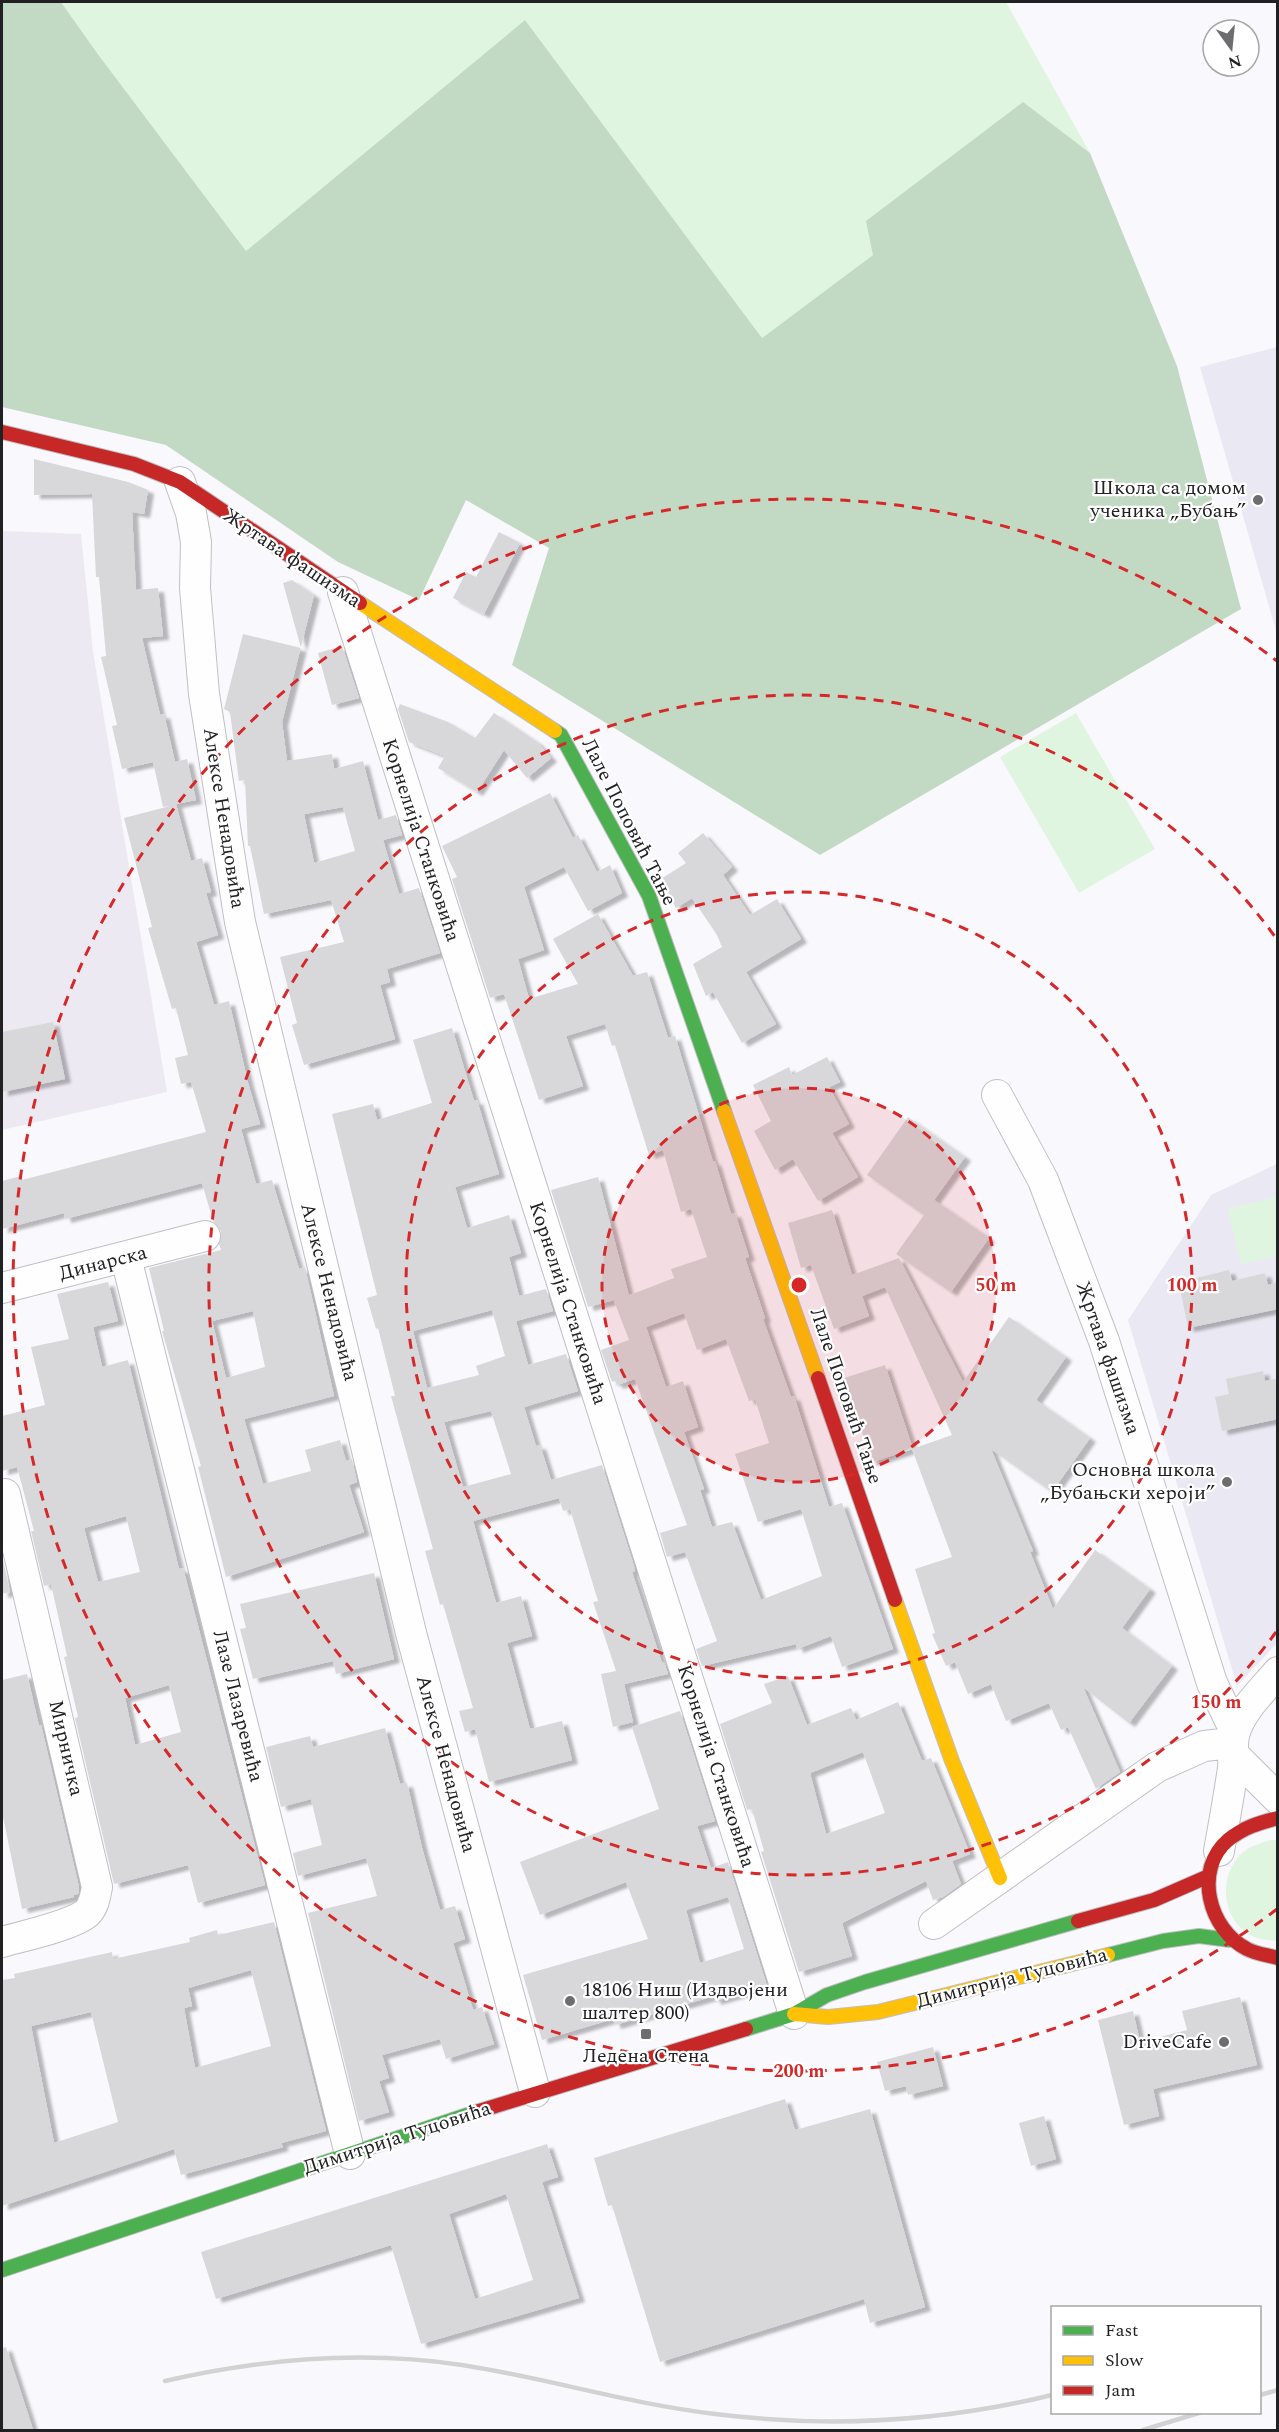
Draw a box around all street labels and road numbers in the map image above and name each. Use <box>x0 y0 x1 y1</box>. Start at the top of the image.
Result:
street label: Жртава фашизма <box>217 501 367 615</box>
street label: Алексе Ненадовића <box>195 725 253 911</box>
street label: Лале Поповић Тање <box>574 733 684 911</box>
street label: Корнелија Станковића <box>374 734 468 946</box>
street label: Корнелија Станковића <box>521 1197 615 1409</box>
street label: Алексе Ненадовића <box>292 1200 366 1384</box>
street label: Динарска <box>56 1238 150 1288</box>
street label: Жртава фашизма <box>1068 1277 1148 1439</box>
street label: Лале Поповић Тање <box>802 1304 890 1488</box>
street label: Лазе Лазаревића <box>205 1627 271 1785</box>
street label: Корнелија Станковића <box>669 1660 763 1872</box>
street label: Алексе Ненадовића <box>408 1672 484 1856</box>
street label: Мирничка <box>40 1697 92 1799</box>
street label: Димитрија Туцовића <box>913 1940 1111 2016</box>
street label: Димитрија Туцовића <box>299 2093 495 2183</box>

